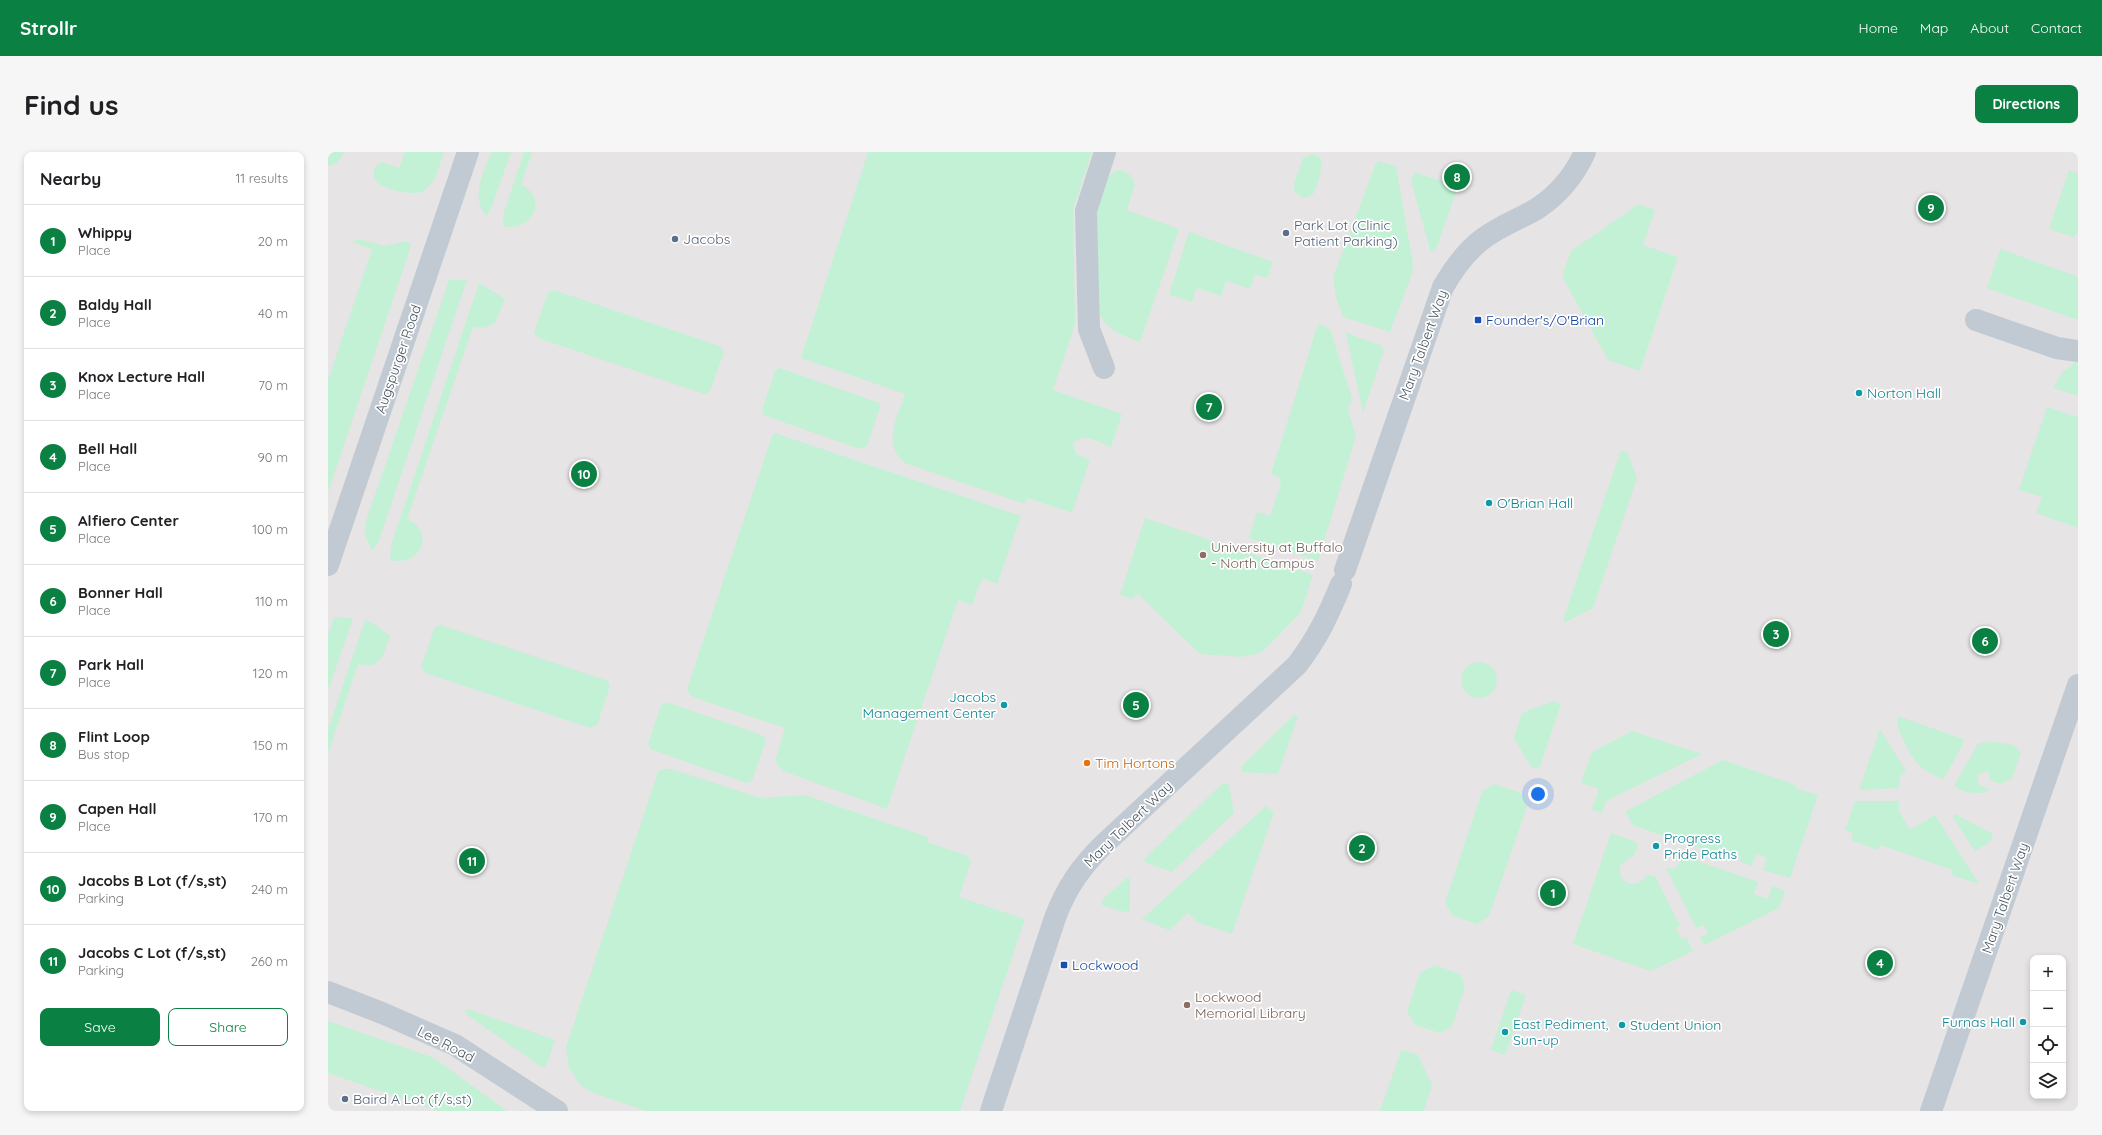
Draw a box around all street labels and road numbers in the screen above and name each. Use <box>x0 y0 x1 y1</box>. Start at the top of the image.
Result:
street label: Mary Talbert Way <box>1395 287 1451 403</box>
street label: Augspurger Road <box>371 302 425 416</box>
street label: Mary Talbert Way <box>1080 777 1176 871</box>
street label: Mary Talbert Way <box>1978 840 2032 956</box>
street label: Lee Road <box>414 1022 478 1066</box>

